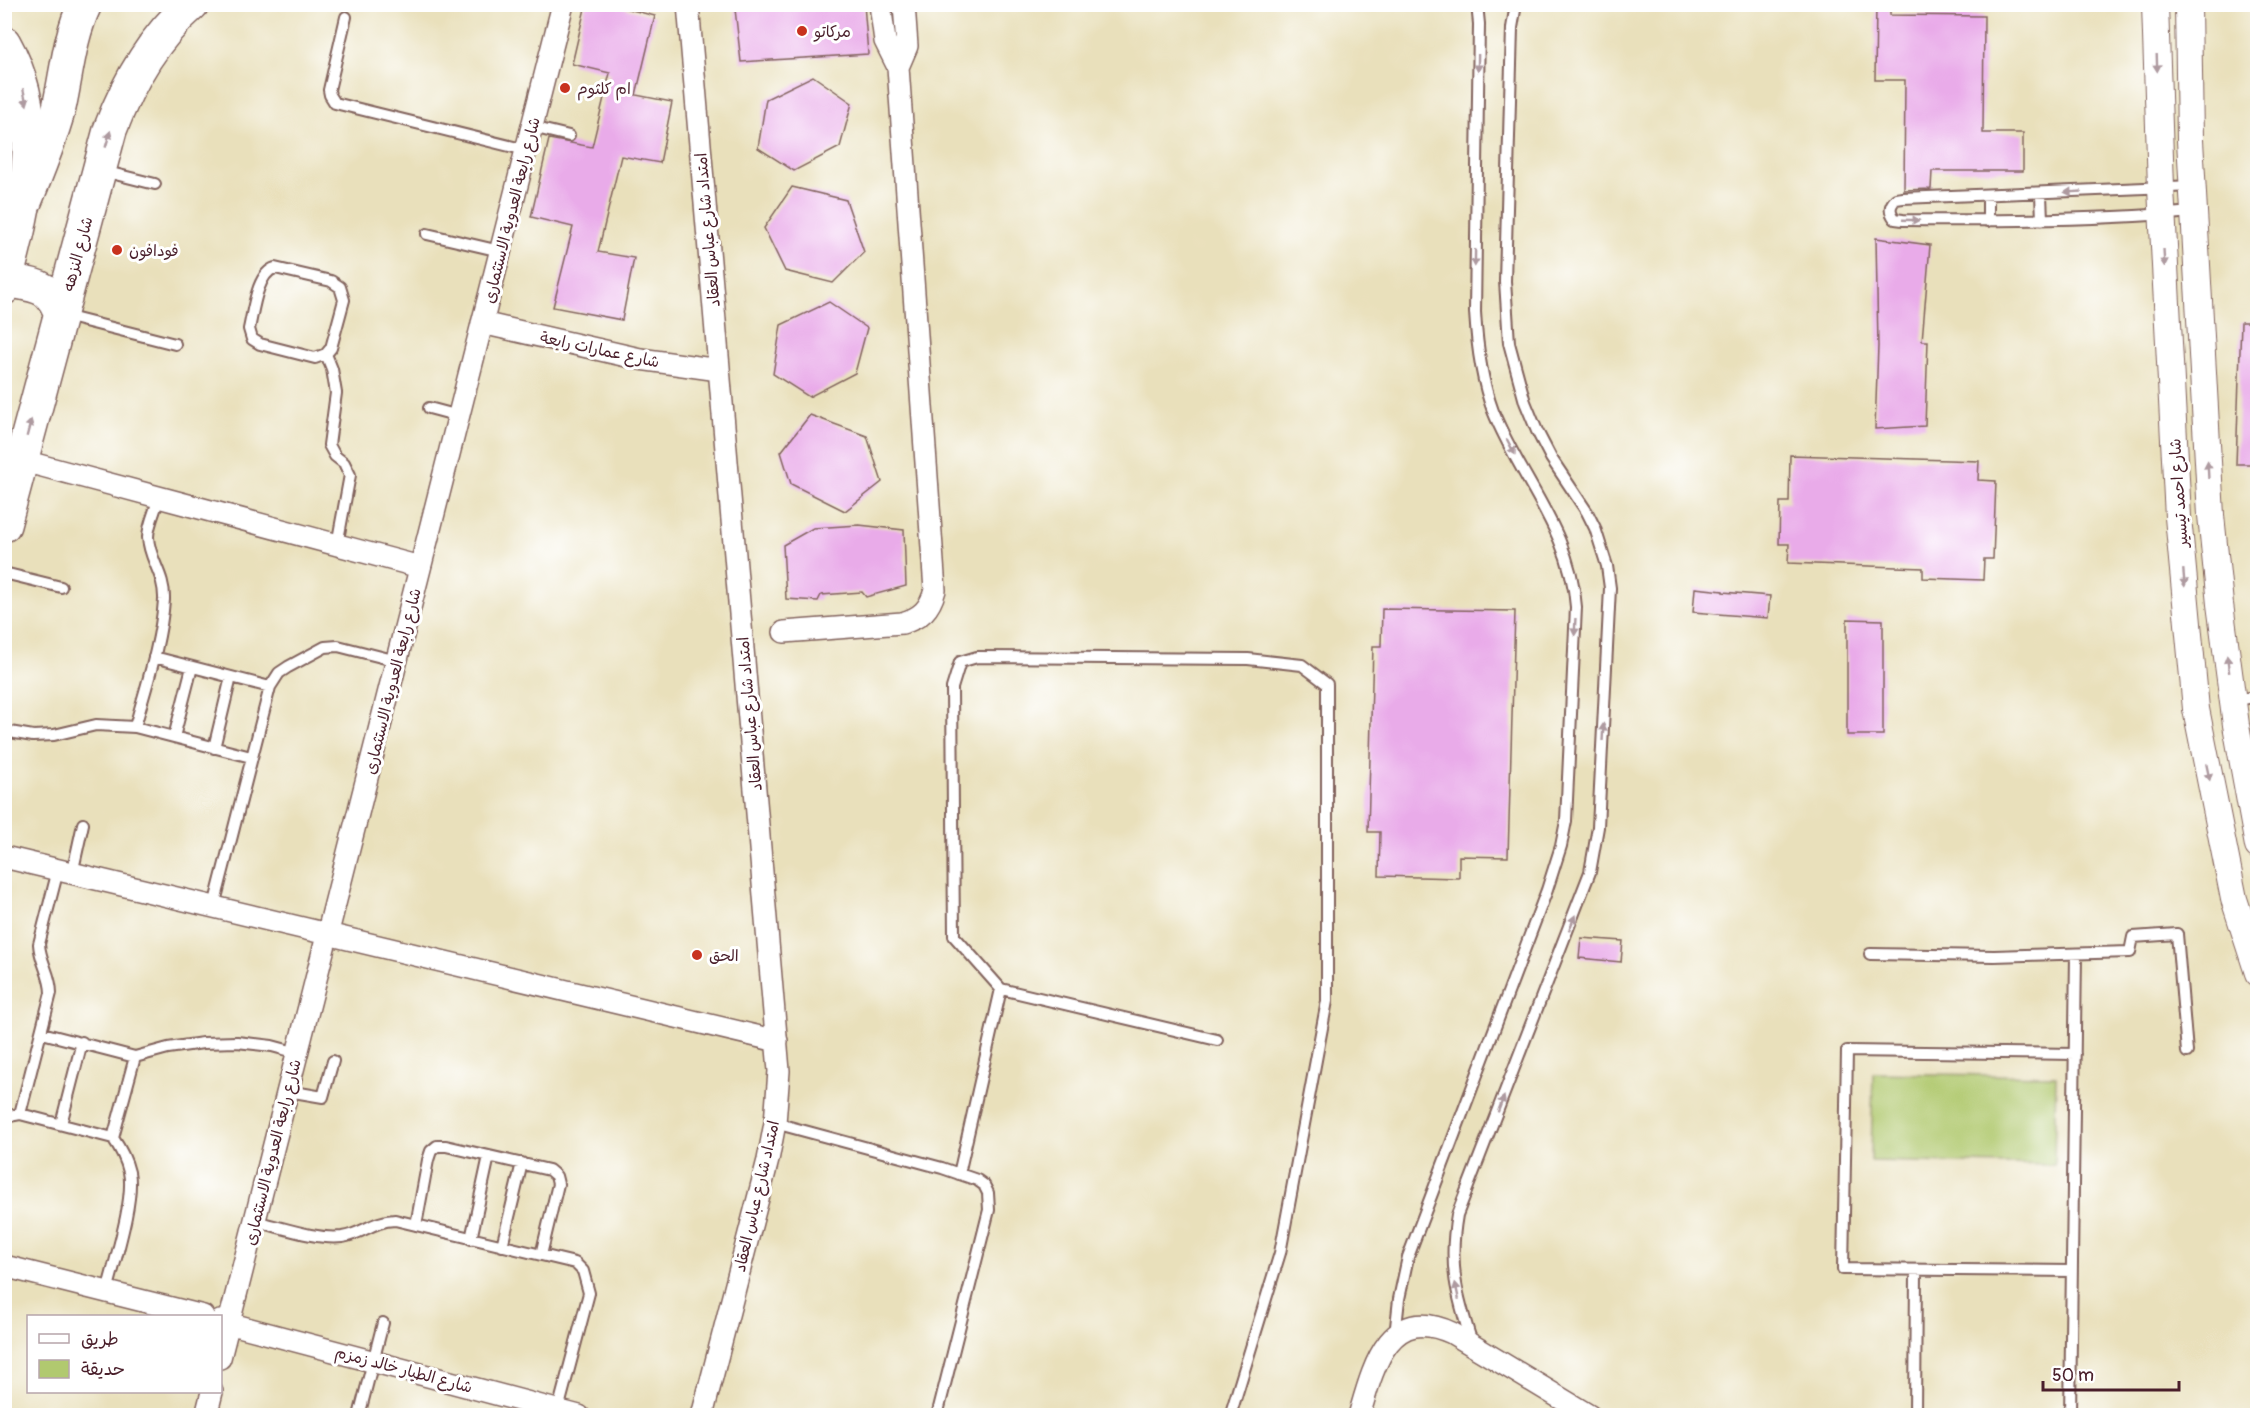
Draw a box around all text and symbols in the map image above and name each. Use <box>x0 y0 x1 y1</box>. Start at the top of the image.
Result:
place label: مركاتو <box>813 22 851 42</box>
marker: مركاتو <box>795 24 809 38</box>
one-way arrow <box>1473 53 1483 72</box>
one-way arrow <box>2152 53 2161 72</box>
place label: ام كلثوم <box>577 79 631 101</box>
marker: ام كلثوم <box>558 81 572 95</box>
one-way arrow <box>21 88 31 106</box>
street label: شارع رابعة العدوية الاستثمارى <box>479 115 546 306</box>
one-way arrow <box>104 129 113 147</box>
street label: امتداد شارع عباس العقاد <box>691 152 726 308</box>
one-way arrow <box>2063 188 2082 197</box>
street label: شارع النزهه <box>58 214 99 294</box>
one-way arrow <box>1901 215 1920 225</box>
place label: فودافون <box>129 241 179 261</box>
marker: فودافون <box>110 243 124 257</box>
one-way arrow <box>1471 248 1480 267</box>
one-way arrow <box>2160 248 2169 267</box>
street label: شارع عمارات رابعة <box>538 328 661 373</box>
one-way arrow <box>25 419 35 437</box>
one-way arrow <box>1506 438 1516 455</box>
street label: شارع احمد تيسير <box>2165 438 2194 550</box>
one-way arrow <box>2204 461 2213 480</box>
one-way arrow <box>2179 569 2189 588</box>
street label: شارع رابعة العدوية الاستثمارى <box>360 586 427 777</box>
one-way arrow <box>1570 617 1579 636</box>
street label: امتداد شارع عباس العقاد <box>733 636 768 792</box>
one-way arrow <box>2223 654 2233 673</box>
one-way arrow <box>1599 722 1608 741</box>
one-way arrow <box>2204 762 2213 781</box>
one-way arrow <box>1567 914 1577 932</box>
place label: الحق <box>709 946 739 966</box>
marker: الحق <box>690 948 704 962</box>
street label: شارع رابعة العدوية الاستثمارى <box>240 1057 307 1248</box>
one-way arrow <box>1496 1095 1506 1113</box>
street label: امتداد شارع عباس العقاد <box>730 1119 785 1274</box>
one-way arrow <box>1452 1281 1461 1300</box>
legend <box>27 1315 222 1393</box>
text: طريق <box>81 1328 119 1351</box>
street label: شارع الطيار خالد زمزم <box>332 1342 474 1400</box>
scale bar <box>2043 1354 2180 1392</box>
text: حديقة <box>81 1358 125 1381</box>
text: 50 m <box>2052 1364 2094 1387</box>

